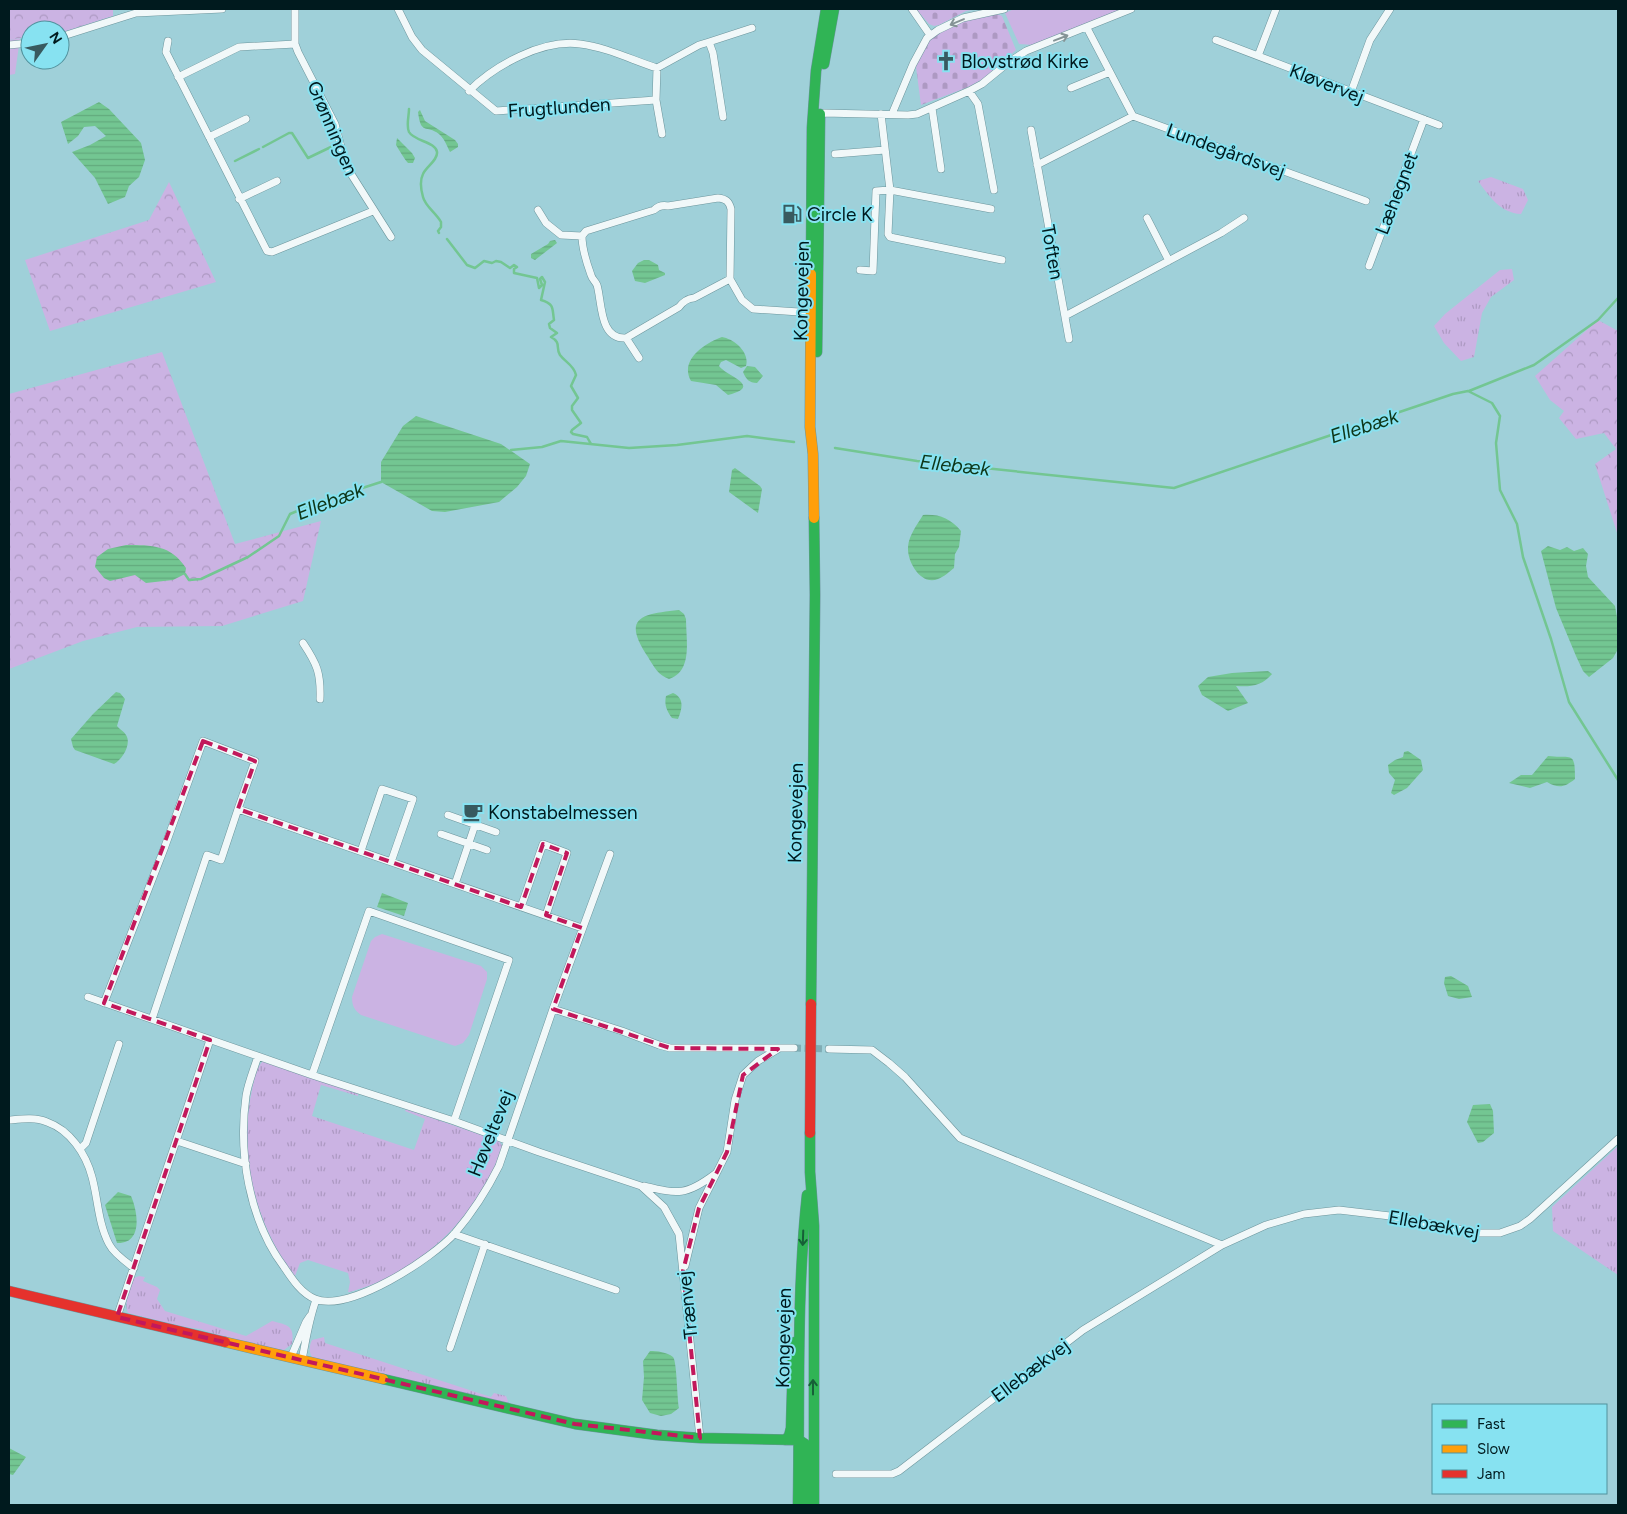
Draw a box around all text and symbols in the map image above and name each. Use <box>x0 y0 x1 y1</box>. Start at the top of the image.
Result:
one-way arrow <box>950 17 965 27</box>
north arrow <box>20 20 70 70</box>
text: N <box>45 29 66 47</box>
one-way arrow <box>1053 33 1068 42</box>
church icon: Blovstrød Kirke <box>935 50 957 72</box>
place label: Blovstrød Kirke <box>961 50 1089 73</box>
street label: Kløvervej <box>1286 59 1367 108</box>
street label: Grønningen <box>302 78 363 179</box>
street label: Frugtlunden <box>507 92 611 123</box>
street label: Lundegårdsvej <box>1163 118 1288 183</box>
street label: Læhegnet <box>1370 149 1423 238</box>
fuel station icon: Circle K <box>781 203 803 225</box>
place label: Circle K <box>807 203 873 226</box>
street label: Toften <box>1036 223 1069 281</box>
street label: Kongevejen <box>789 241 814 341</box>
water label: Ellebæk <box>1327 403 1403 448</box>
water label: Ellebæk <box>919 449 993 481</box>
water label: Ellebæk <box>293 477 369 525</box>
street label: Kongevejen <box>783 763 808 863</box>
cafe icon: Konstabelmessen <box>462 801 484 823</box>
place label: Konstabelmessen <box>488 801 638 824</box>
street label: Høveltevej <box>463 1086 518 1180</box>
street label: Ellebækvej <box>1387 1205 1481 1244</box>
one-way arrow <box>798 1230 808 1246</box>
street label: Trænvej <box>672 1270 703 1340</box>
street label: Kongevejen <box>771 1288 796 1388</box>
street label: Ellebækvej <box>987 1333 1074 1407</box>
one-way arrow <box>808 1379 818 1395</box>
legend <box>1432 1404 1607 1494</box>
text: Fast <box>1477 1415 1506 1433</box>
text: Slow <box>1477 1440 1510 1458</box>
text: Jam <box>1477 1465 1505 1483</box>

